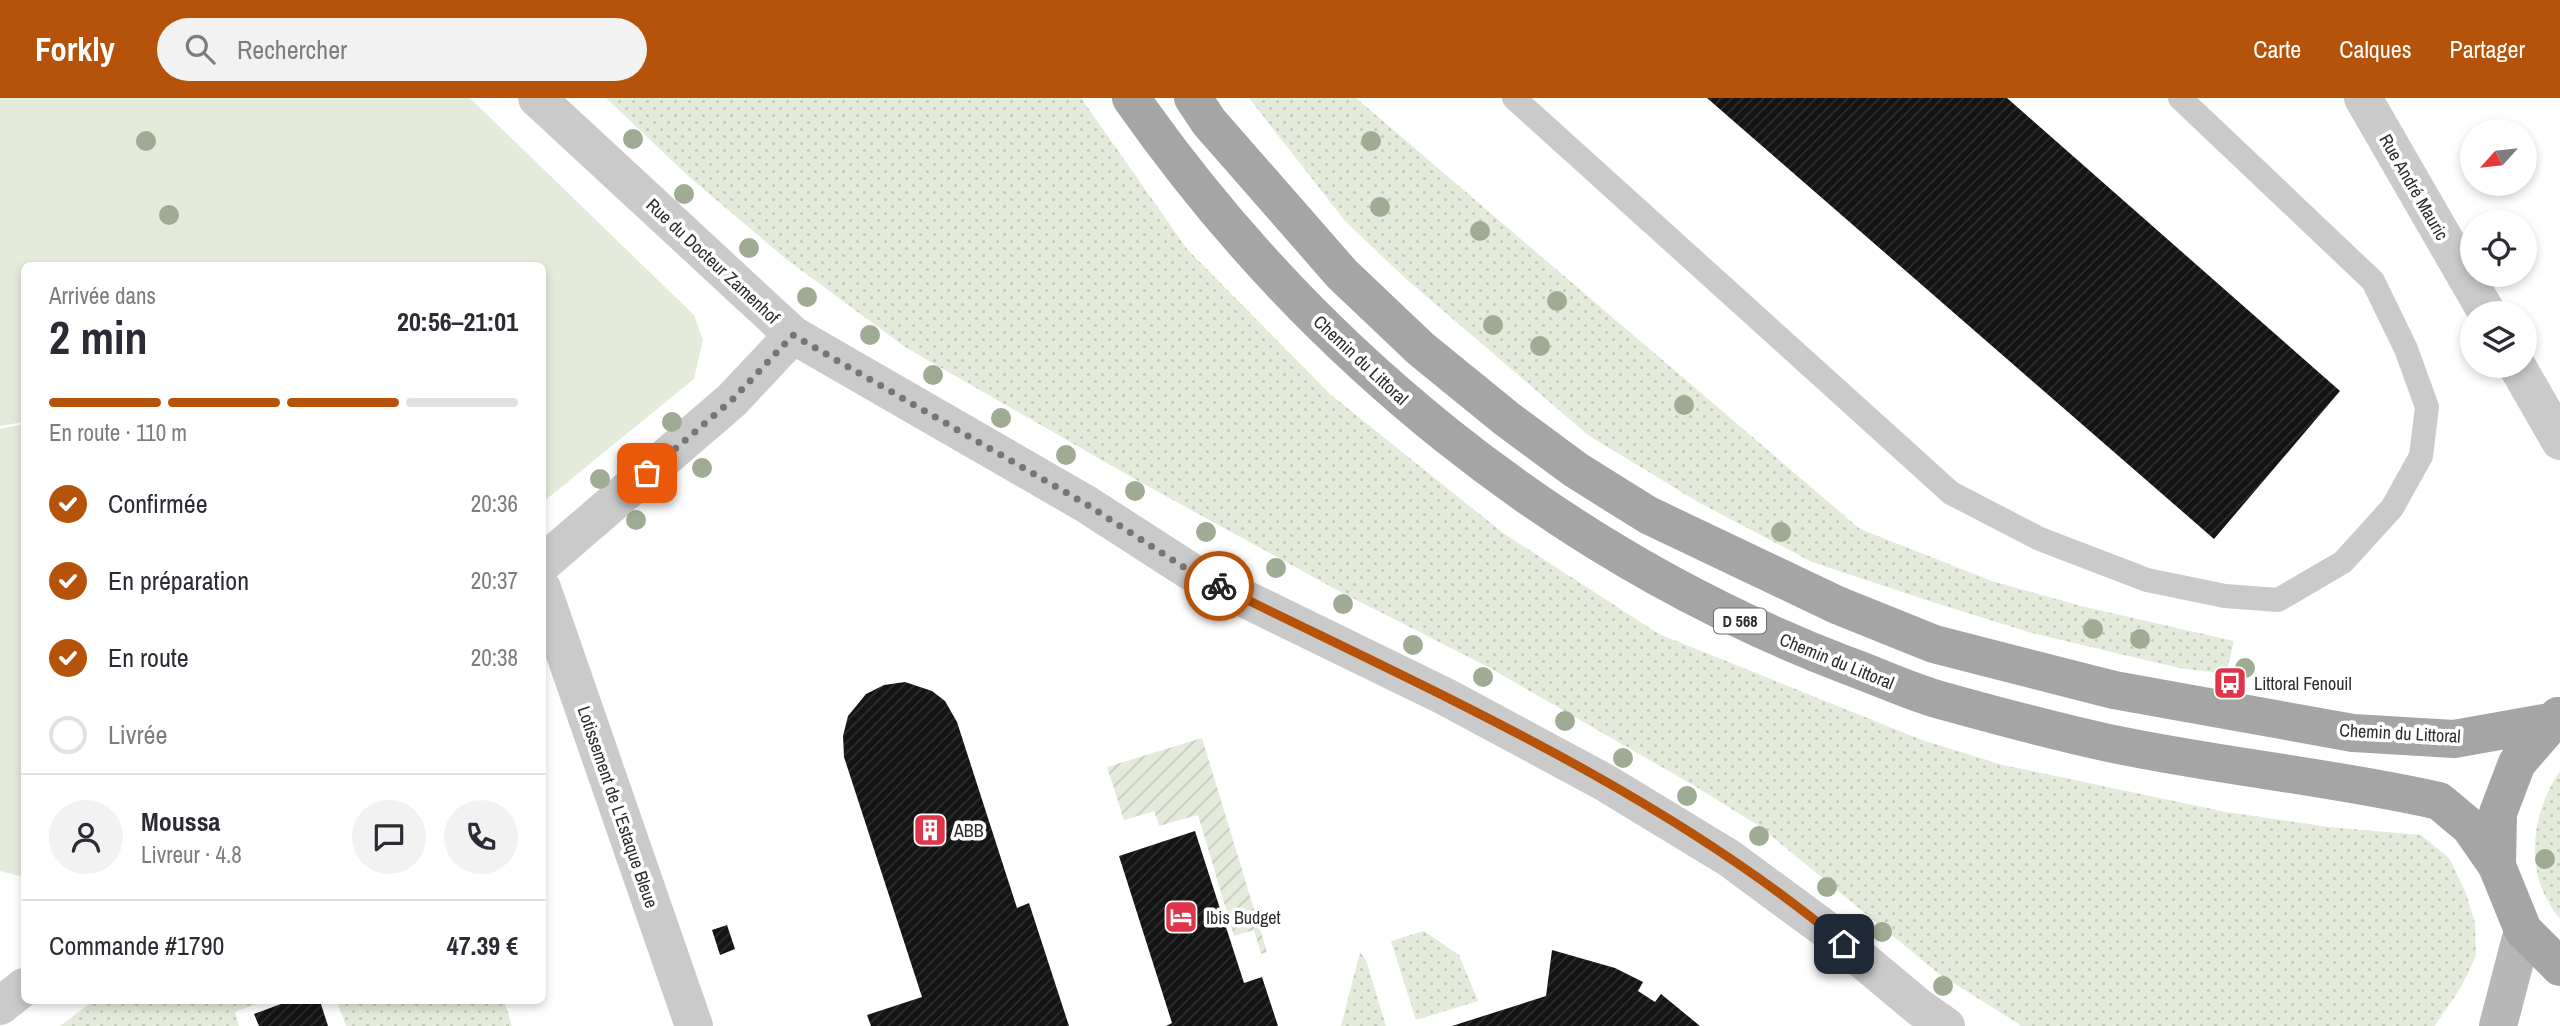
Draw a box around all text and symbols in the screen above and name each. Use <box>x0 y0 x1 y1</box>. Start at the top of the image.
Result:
search box <box>157 18 647 81</box>
text: Forkly <box>35 27 115 71</box>
icon: search <box>181 30 219 68</box>
text: Rechercher <box>237 32 347 67</box>
text: Carte <box>2253 33 2301 65</box>
text: Calques <box>2339 33 2412 65</box>
text: Partager <box>2450 33 2525 65</box>
north arrow <box>2460 119 2538 196</box>
map controls <box>2460 119 2537 378</box>
street label: Rue André Mauric <box>2373 129 2455 245</box>
street label: Rue du Docteur Zamenhof <box>641 193 786 330</box>
button: locate <box>2460 210 2537 287</box>
text: Arrivée dans <box>49 280 156 311</box>
button: layers <box>2460 301 2537 378</box>
text: 20:56–21:01 <box>397 304 518 339</box>
text: 2 min <box>49 306 148 368</box>
street label: Chemin du Littoral <box>1308 309 1414 411</box>
text: En route · 110 m <box>49 417 187 448</box>
pin <box>617 443 677 503</box>
icon: bag <box>628 454 666 492</box>
icon: check <box>49 485 87 523</box>
text: Confirmée <box>108 486 208 521</box>
text: 20:36 <box>471 488 518 519</box>
courier <box>1184 551 1254 621</box>
icon: check <box>49 562 87 600</box>
text: En préparation <box>108 563 249 598</box>
text: 20:37 <box>471 565 518 596</box>
icon: bike <box>1200 567 1238 605</box>
road number: D 568 <box>1714 608 1766 634</box>
street label: Chemin du Littoral <box>1776 627 1898 695</box>
icon: check <box>49 639 87 677</box>
text: En route <box>108 640 189 675</box>
text: 20:38 <box>471 642 518 673</box>
bus stop icon: Littoral Fenouil <box>2211 664 2249 702</box>
place label: Littoral Fenouil <box>2254 671 2352 696</box>
street label: Lotissement de L'Estaque Bleue <box>572 703 664 911</box>
text: Livrée <box>108 717 167 752</box>
street label: Chemin du Littoral <box>2339 717 2461 749</box>
button: person <box>49 800 123 874</box>
button: chat <box>352 800 426 874</box>
button: phone <box>444 800 518 874</box>
text: Moussa <box>141 804 220 839</box>
building icon: ABB <box>911 811 949 849</box>
place label: ABB <box>953 818 984 843</box>
text: Livreur · 4.8 <box>141 839 242 870</box>
hotel icon: Ibis Budget <box>1162 898 1200 936</box>
place label: Ibis Budget <box>1206 905 1281 930</box>
pin <box>1814 914 1874 974</box>
icon: home <box>1825 925 1863 963</box>
text: Commande #1790 <box>49 928 224 963</box>
text: 47.39 € <box>447 928 518 963</box>

